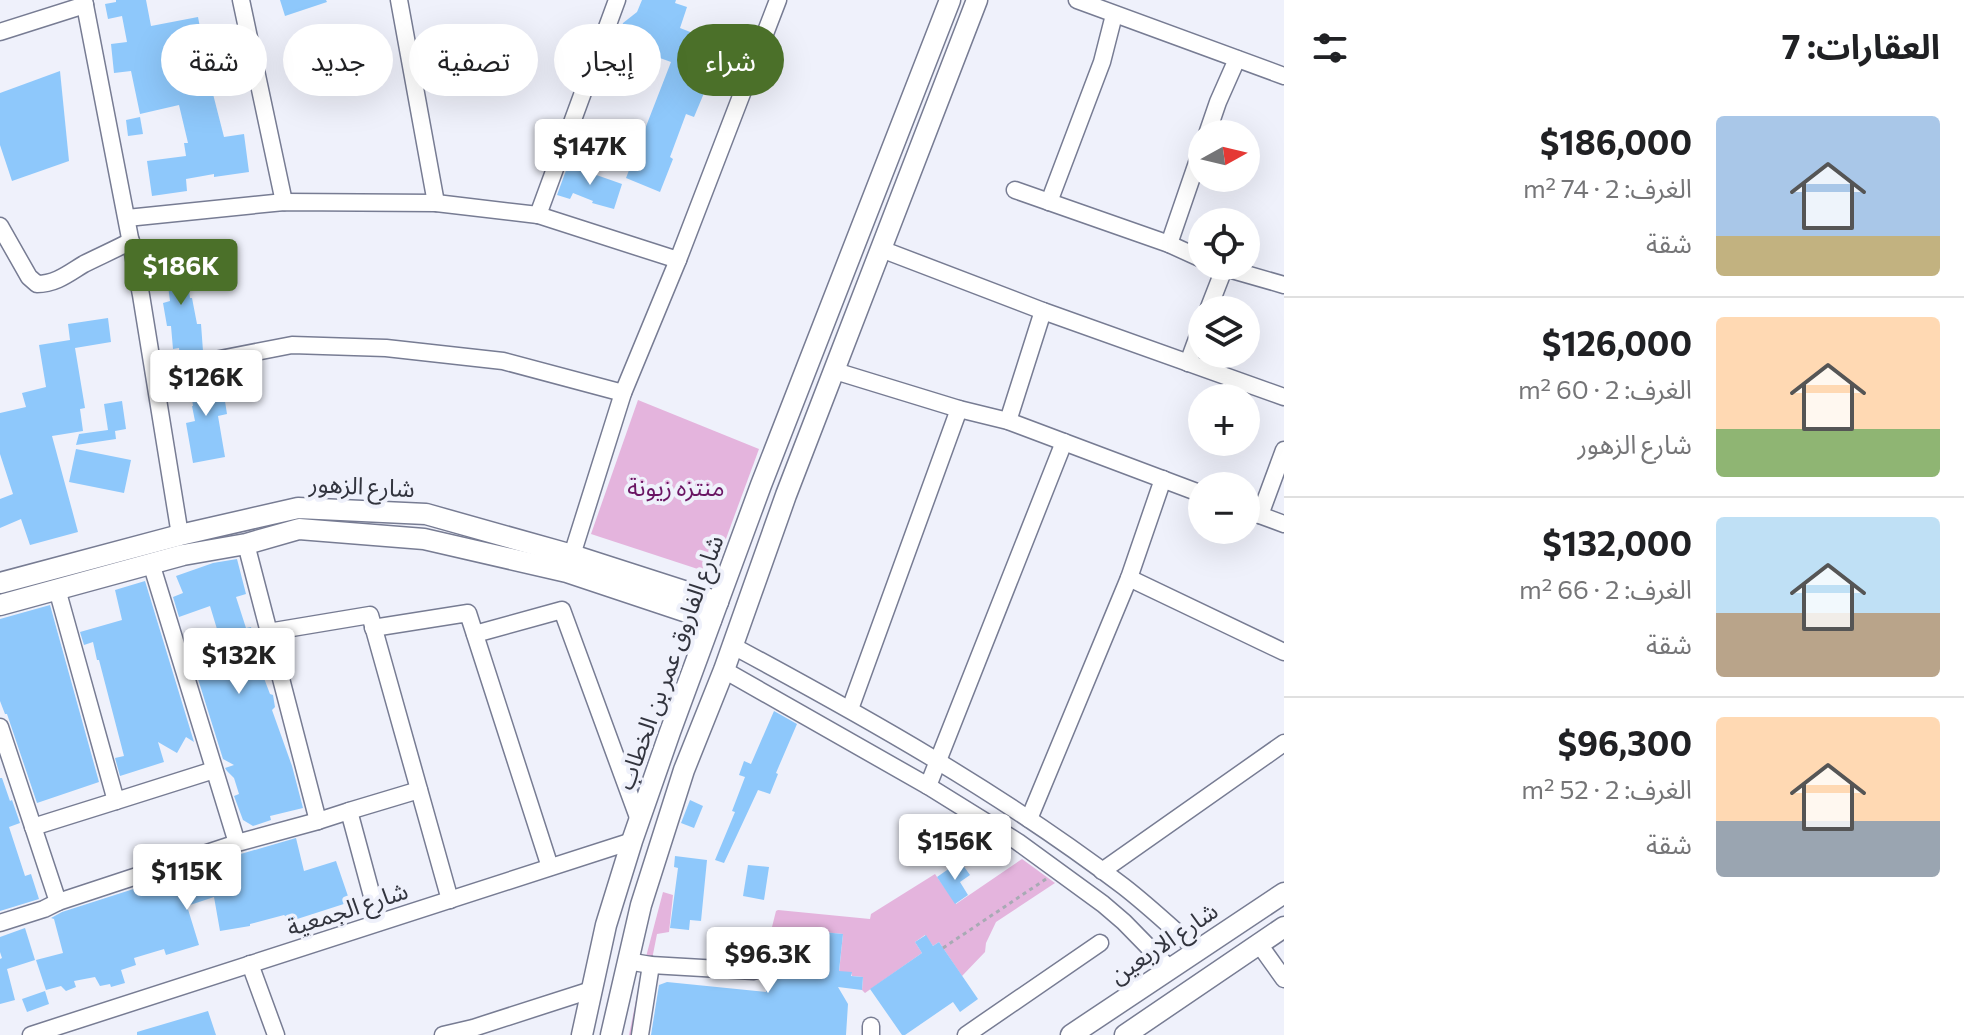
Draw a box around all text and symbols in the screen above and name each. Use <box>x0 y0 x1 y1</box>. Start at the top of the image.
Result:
chip: شقة <box>161 24 267 96</box>
chip: جديد <box>283 24 393 96</box>
chip: تصفية <box>409 24 538 96</box>
chip: إيجار <box>554 24 661 96</box>
chip: شراء <box>677 24 784 96</box>
text: العقارات: 7 <box>1782 24 1940 66</box>
icon: filters <box>1308 26 1352 70</box>
pin: $147K <box>534 119 646 187</box>
north arrow <box>1188 120 1260 192</box>
map controls <box>1188 120 1260 544</box>
text: $186,000 <box>1540 120 1692 162</box>
text: $147K <box>553 129 627 160</box>
icon: home <box>1780 148 1876 244</box>
text: الغرف: 2 · 74 m² <box>1523 172 1692 203</box>
button: locate <box>1188 208 1260 280</box>
text: شقة <box>1646 227 1692 258</box>
pin: $186K <box>125 239 237 307</box>
text: $186K <box>143 249 220 280</box>
button: layers <box>1188 296 1260 368</box>
text: $126,000 <box>1542 321 1692 363</box>
icon: home <box>1780 349 1876 445</box>
pin: $126K <box>150 350 262 418</box>
text: $126K <box>168 360 244 391</box>
text: الغرف: 2 · 60 m² <box>1518 373 1692 404</box>
button: + <box>1188 384 1260 456</box>
text: شارع الزهور <box>1577 428 1692 459</box>
street label: شارع الزهور <box>307 468 416 506</box>
park label: منتزه زيونة <box>627 472 725 502</box>
button: − <box>1188 472 1260 544</box>
text: $132,000 <box>1542 521 1692 563</box>
street label: شارع الفاروق عمر بن الخطاب <box>609 531 732 795</box>
icon: home <box>1780 549 1876 645</box>
text: الغرف: 2 · 66 m² <box>1519 573 1692 604</box>
pin: $132K <box>183 628 295 696</box>
text: شقة <box>1646 628 1692 659</box>
text: $132K <box>202 638 276 669</box>
text: $96,300 <box>1557 721 1692 763</box>
icon: home <box>1780 749 1876 845</box>
text: الغرف: 2 · 52 m² <box>1521 773 1692 804</box>
pin: $156K <box>899 814 1011 882</box>
text: $156K <box>917 824 993 855</box>
text: شقة <box>1646 828 1692 859</box>
pin: $115K <box>131 844 243 912</box>
text: $115K <box>151 854 223 885</box>
street label: شارع الجمعية <box>283 875 412 945</box>
street label: شارع الاربعين <box>1103 895 1225 992</box>
pin: $96.3K <box>703 927 833 995</box>
text: $96.3K <box>725 937 811 968</box>

